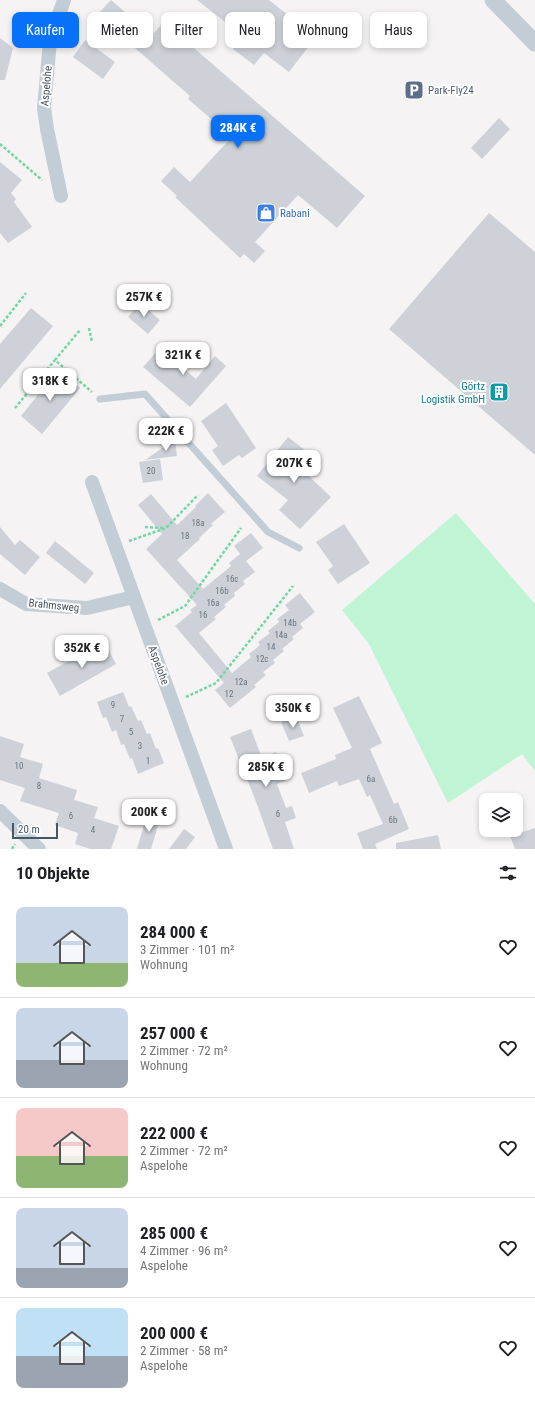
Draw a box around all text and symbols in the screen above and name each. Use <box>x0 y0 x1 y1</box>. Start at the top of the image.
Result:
chip: Kaufen <box>12 12 79 48</box>
chip: Mieten <box>87 12 153 48</box>
chip: Filter <box>161 12 217 48</box>
chip: Neu <box>225 12 275 48</box>
chip: Wohnung <box>283 12 362 48</box>
chip: Haus <box>370 12 427 48</box>
street label: Aspelohe <box>38 65 55 107</box>
parking icon: Park-Fly24 <box>403 79 425 101</box>
place label: Park-Fly24 <box>428 84 474 97</box>
pin: 284K € <box>205 115 271 149</box>
text: 284K € <box>220 120 256 135</box>
shop icon: Rabani <box>255 202 277 224</box>
place label: Rabani <box>280 207 310 220</box>
pin: 257K € <box>111 284 177 318</box>
text: 257K € <box>126 289 162 304</box>
pin: 321K € <box>150 342 216 376</box>
text: 321K € <box>165 347 201 362</box>
pin: 318K € <box>17 368 83 402</box>
text: 318K € <box>32 373 68 388</box>
place label: Görtz Logistik GmbH <box>421 380 485 406</box>
building icon: Görtz Logistik GmbH <box>488 381 510 403</box>
pin: 222K € <box>133 418 199 452</box>
text: 222K € <box>148 423 184 438</box>
pin: 207K € <box>261 450 327 484</box>
text: 207K € <box>276 455 312 470</box>
house number: 20 <box>147 466 155 476</box>
house number: 18a <box>191 518 205 528</box>
house number: 18 <box>181 531 189 541</box>
house number: 16c <box>225 574 239 584</box>
house number: 16b <box>215 586 229 596</box>
street label: Brahmsweg <box>28 596 80 615</box>
house number: 16a <box>206 598 220 608</box>
house number: 16 <box>199 610 207 620</box>
house number: 14b <box>283 618 297 628</box>
house number: 14a <box>274 630 288 640</box>
pin: 352K € <box>49 635 115 669</box>
text: 352K € <box>64 640 100 655</box>
house number: 14 <box>267 642 276 652</box>
street label: Aspelohe <box>146 644 172 686</box>
house number: 12c <box>255 654 269 664</box>
house number: 12a <box>234 677 248 687</box>
house number: 12 <box>225 689 234 699</box>
pin: 350K € <box>260 695 326 729</box>
house number: 9 <box>111 700 115 710</box>
text: 350K € <box>275 700 311 715</box>
house number: 7 <box>120 714 125 724</box>
house number: 5 <box>129 727 134 737</box>
house number: 3 <box>138 741 142 751</box>
pin: 285K € <box>233 754 299 788</box>
house number: 1 <box>146 756 150 766</box>
text: 285K € <box>248 759 284 774</box>
house number: 10 <box>15 761 23 771</box>
house number: 6a <box>367 774 375 784</box>
house number: 8 <box>37 781 41 791</box>
map controls <box>479 793 523 837</box>
button: layers <box>479 793 523 837</box>
pin: 200K € <box>116 799 182 833</box>
text: 200K € <box>131 804 167 819</box>
house number: 6 <box>276 809 280 819</box>
house number: 6 <box>69 811 73 821</box>
house number: 6b <box>389 815 398 825</box>
scale bar <box>12 821 58 840</box>
text: 20 m <box>18 823 40 836</box>
house number: 4 <box>91 825 96 835</box>
icon: filters <box>497 862 519 884</box>
text: 10 Objekte <box>16 863 90 883</box>
text: 284 000 € <box>140 922 208 942</box>
icon: home <box>48 923 96 971</box>
icon: heart <box>497 936 519 958</box>
text: 3 Zimmer · 101 m² <box>140 942 234 957</box>
text: Wohnung <box>140 957 188 972</box>
text: 257 000 € <box>140 1023 208 1043</box>
icon: home <box>48 1024 96 1072</box>
icon: heart <box>497 1037 519 1059</box>
text: 2 Zimmer · 72 m² <box>140 1043 228 1058</box>
text: Wohnung <box>140 1058 188 1073</box>
text: 222 000 € <box>140 1123 208 1143</box>
icon: home <box>48 1124 96 1172</box>
icon: heart <box>497 1137 519 1159</box>
text: 2 Zimmer · 72 m² <box>140 1143 228 1158</box>
text: Aspelohe <box>140 1158 188 1173</box>
text: 285 000 € <box>140 1223 208 1243</box>
icon: home <box>48 1224 96 1272</box>
icon: heart <box>497 1237 519 1259</box>
text: 4 Zimmer · 96 m² <box>140 1243 228 1258</box>
text: Aspelohe <box>140 1258 188 1273</box>
text: 200 000 € <box>140 1323 208 1343</box>
icon: home <box>48 1324 96 1372</box>
icon: heart <box>497 1337 519 1359</box>
text: 2 Zimmer · 58 m² <box>140 1343 228 1358</box>
text: Aspelohe <box>140 1358 188 1373</box>

